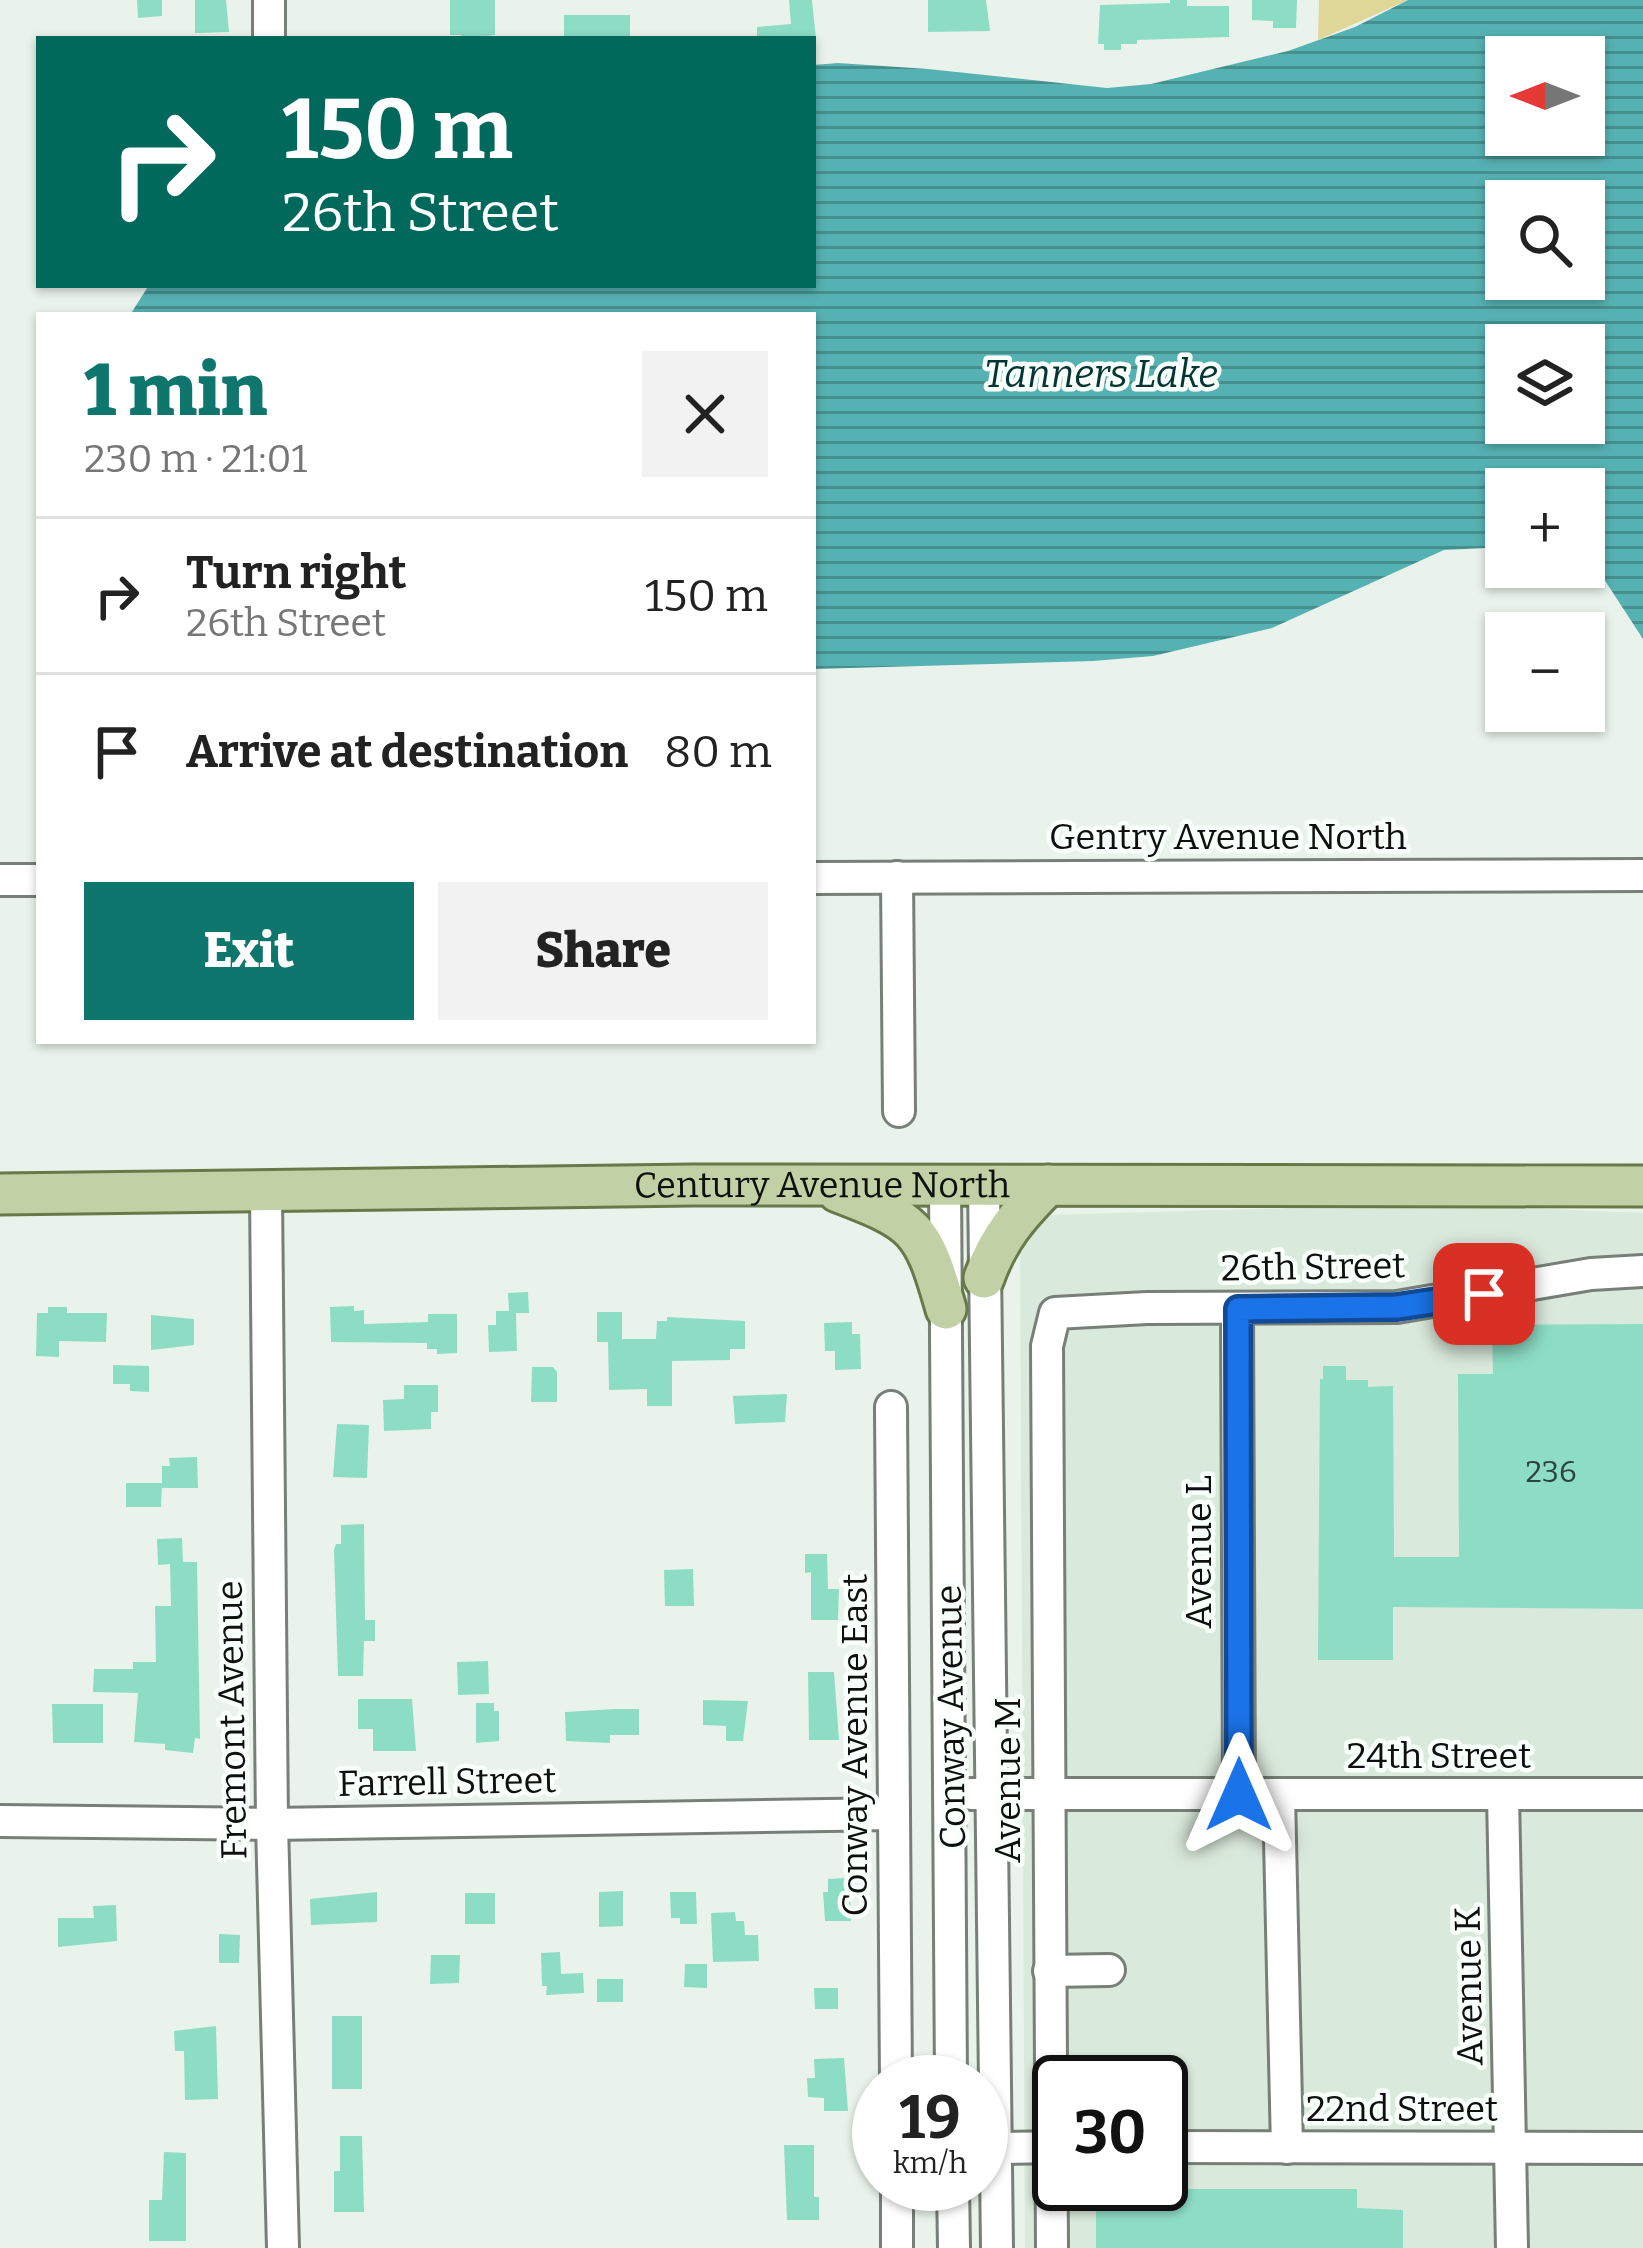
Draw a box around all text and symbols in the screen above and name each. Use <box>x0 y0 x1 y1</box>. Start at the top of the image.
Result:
north arrow <box>1485 36 1605 156</box>
map controls <box>1485 36 1605 732</box>
text: 150 m <box>282 79 513 180</box>
icon: right <box>84 84 240 240</box>
button: search <box>1485 180 1605 300</box>
text: 26th Street <box>282 181 559 245</box>
button: layers <box>1485 324 1605 444</box>
text: 1 min <box>84 348 267 434</box>
button: close <box>642 351 768 477</box>
water label: Tanners Lake <box>984 351 1218 397</box>
text: 230 m · 21:01 <box>84 436 307 482</box>
button: + <box>1485 468 1605 588</box>
text: Turn right <box>186 546 406 600</box>
icon: right <box>84 563 150 629</box>
text: 150 m <box>645 569 768 623</box>
text: 26th Street <box>186 600 386 646</box>
button: − <box>1485 612 1605 732</box>
icon: arrive <box>84 719 150 785</box>
text: Arrive at destination <box>186 725 628 779</box>
text: 80 m <box>664 725 772 779</box>
street label: Gentry Avenue North <box>1049 815 1407 859</box>
button: Exit <box>84 882 414 1020</box>
button: Share <box>438 882 768 1020</box>
street label: Century Avenue North <box>634 1163 1010 1208</box>
street label: 26th Street <box>1220 1243 1406 1291</box>
pin <box>1433 1243 1535 1345</box>
icon: arrive <box>1451 1261 1517 1327</box>
house number: 236 <box>1525 1454 1577 1490</box>
street label: Avenue L <box>1177 1475 1221 1629</box>
street label: Conway Avenue East <box>833 1573 877 1917</box>
street label: Fremont Avenue <box>208 1580 256 1860</box>
street label: Conway Avenue <box>927 1584 975 1850</box>
street label: Avenue M <box>986 1697 1030 1863</box>
position arrow <box>1176 1732 1302 1858</box>
street label: 24th Street <box>1347 1734 1531 1778</box>
street label: Farrell Street <box>337 1758 557 1806</box>
street label: Avenue K <box>1446 1906 1492 2066</box>
speed limit sign: 30 <box>1032 2055 1188 2211</box>
text: 19 <box>899 2082 961 2154</box>
street label: 22nd Street <box>1306 2087 1498 2131</box>
text: km/h <box>893 2145 967 2181</box>

